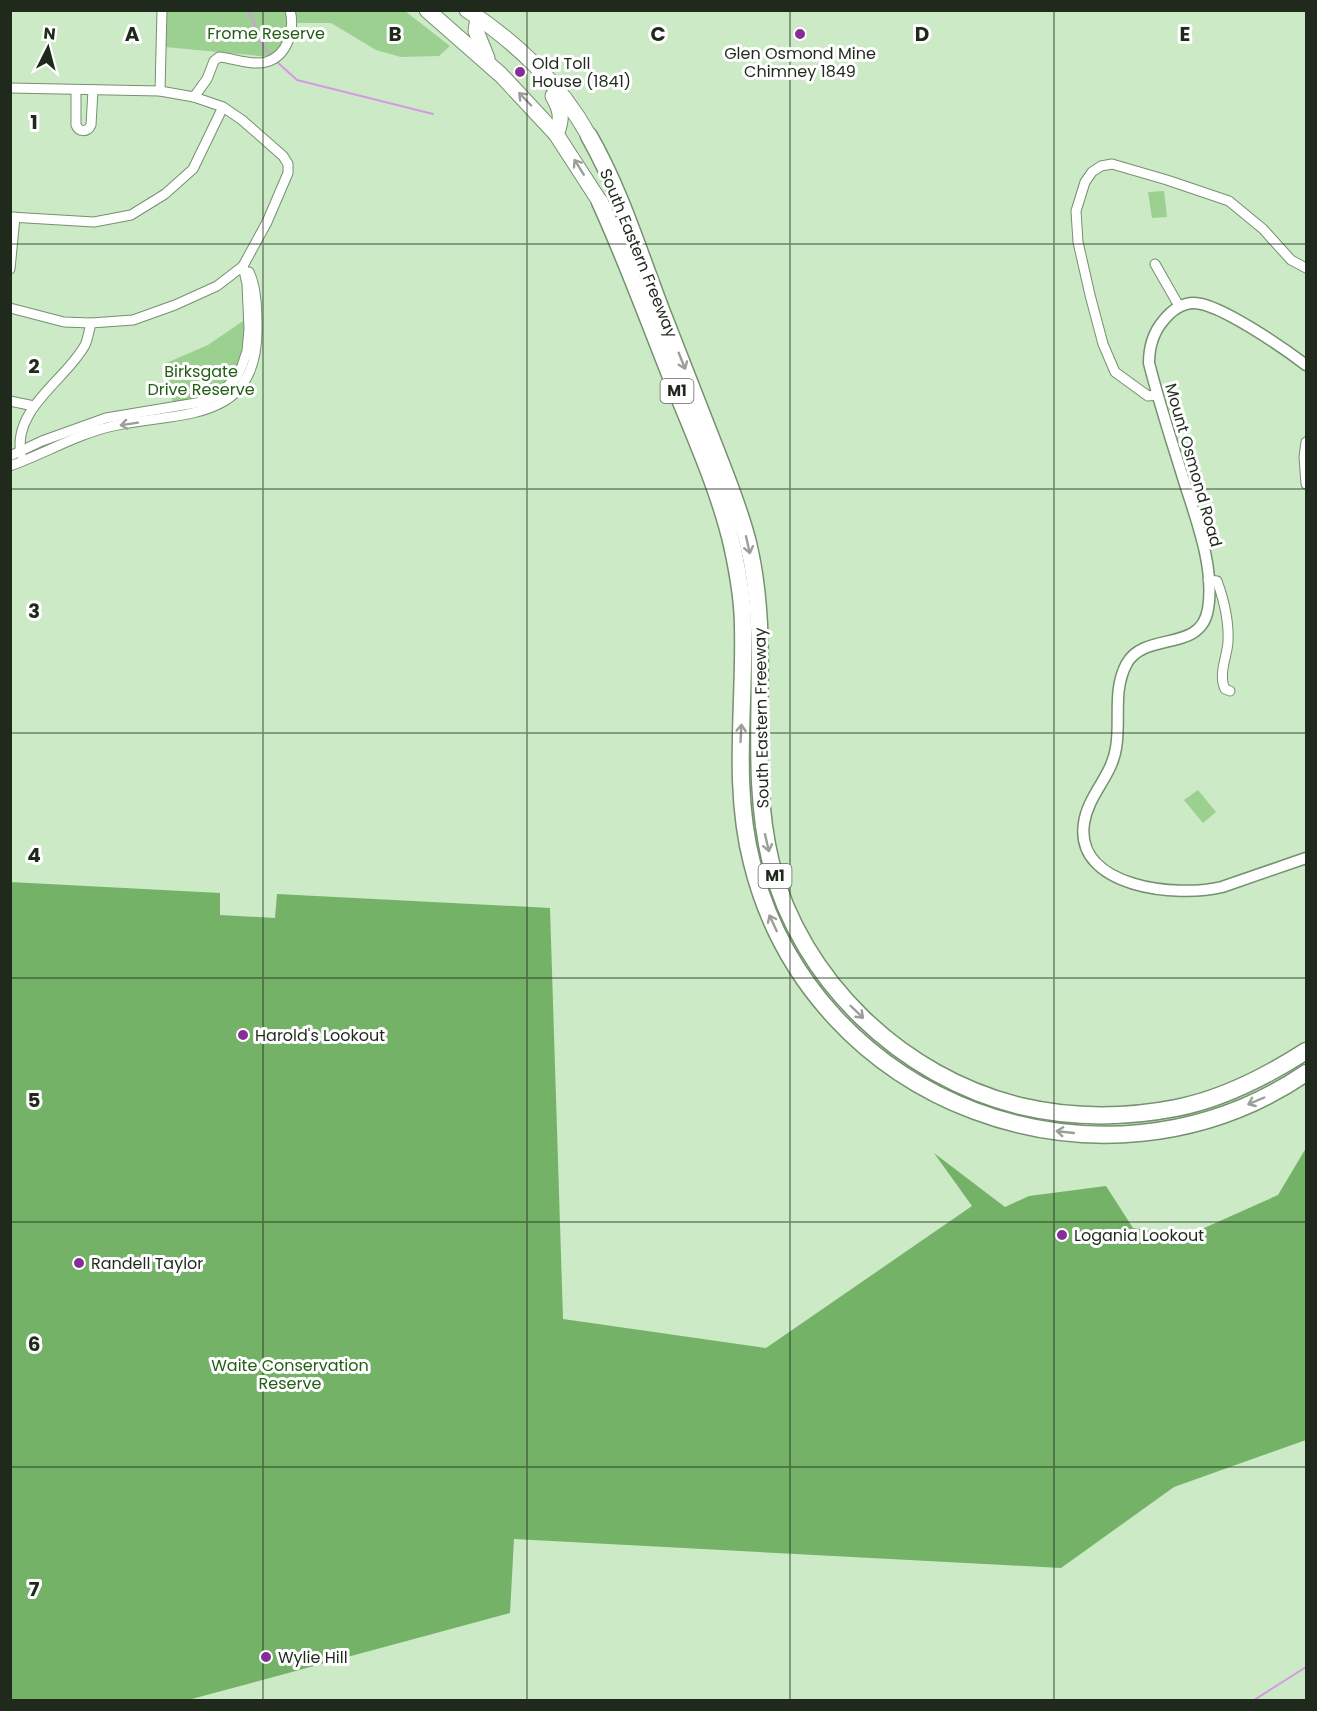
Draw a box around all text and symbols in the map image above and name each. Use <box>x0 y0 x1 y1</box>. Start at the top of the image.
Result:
north arrow <box>18 18 78 78</box>
text: A <box>125 20 140 48</box>
text: B <box>388 20 402 48</box>
text: C <box>650 20 666 48</box>
text: D <box>915 20 929 48</box>
text: E <box>1180 20 1190 48</box>
text: N <box>42 22 57 46</box>
park label: Frome Reserve <box>207 22 325 45</box>
marker: Glen Osmond Mine Chimney 1849 <box>793 27 807 41</box>
place label: Glen Osmond Mine Chimney 1849 <box>724 42 876 83</box>
place label: Old Toll House (1841) <box>532 52 631 93</box>
marker: Old Toll House (1841) <box>513 65 527 79</box>
one-way arrow <box>517 92 532 107</box>
text: 1 <box>30 108 38 136</box>
one-way arrow <box>572 159 584 176</box>
street label: South Eastern Freeway <box>594 165 683 341</box>
text: 2 <box>28 352 40 380</box>
one-way arrow <box>677 352 688 370</box>
park label: Birksgate Drive Reserve <box>147 360 255 401</box>
road number: M1 <box>660 379 694 403</box>
street label: Mount Osmond Road <box>1159 381 1228 550</box>
one-way arrow <box>120 418 140 429</box>
one-way arrow <box>743 534 754 554</box>
text: 3 <box>28 597 40 625</box>
street label: South Eastern Freeway <box>748 627 775 808</box>
one-way arrow <box>735 724 746 744</box>
one-way arrow <box>762 833 773 852</box>
text: 4 <box>27 841 41 869</box>
road number: M1 <box>758 864 792 888</box>
one-way arrow <box>767 915 779 933</box>
one-way arrow <box>850 1005 865 1020</box>
place label: Harold's Lookout <box>255 1024 385 1047</box>
marker: Harold's Lookout <box>236 1028 250 1042</box>
text: 5 <box>28 1086 41 1114</box>
one-way arrow <box>1247 1096 1265 1107</box>
one-way arrow <box>1056 1126 1076 1137</box>
place label: Logania Lookout <box>1074 1224 1204 1247</box>
marker: Logania Lookout <box>1055 1228 1069 1242</box>
place label: Randell Taylor <box>91 1252 203 1275</box>
marker: Randell Taylor <box>72 1256 86 1270</box>
text: 6 <box>28 1330 40 1358</box>
park label: Waite Conservation Reserve <box>211 1354 369 1395</box>
text: 7 <box>29 1575 40 1603</box>
place label: Wylie Hill <box>278 1646 348 1669</box>
marker: Wylie Hill <box>259 1650 273 1664</box>

